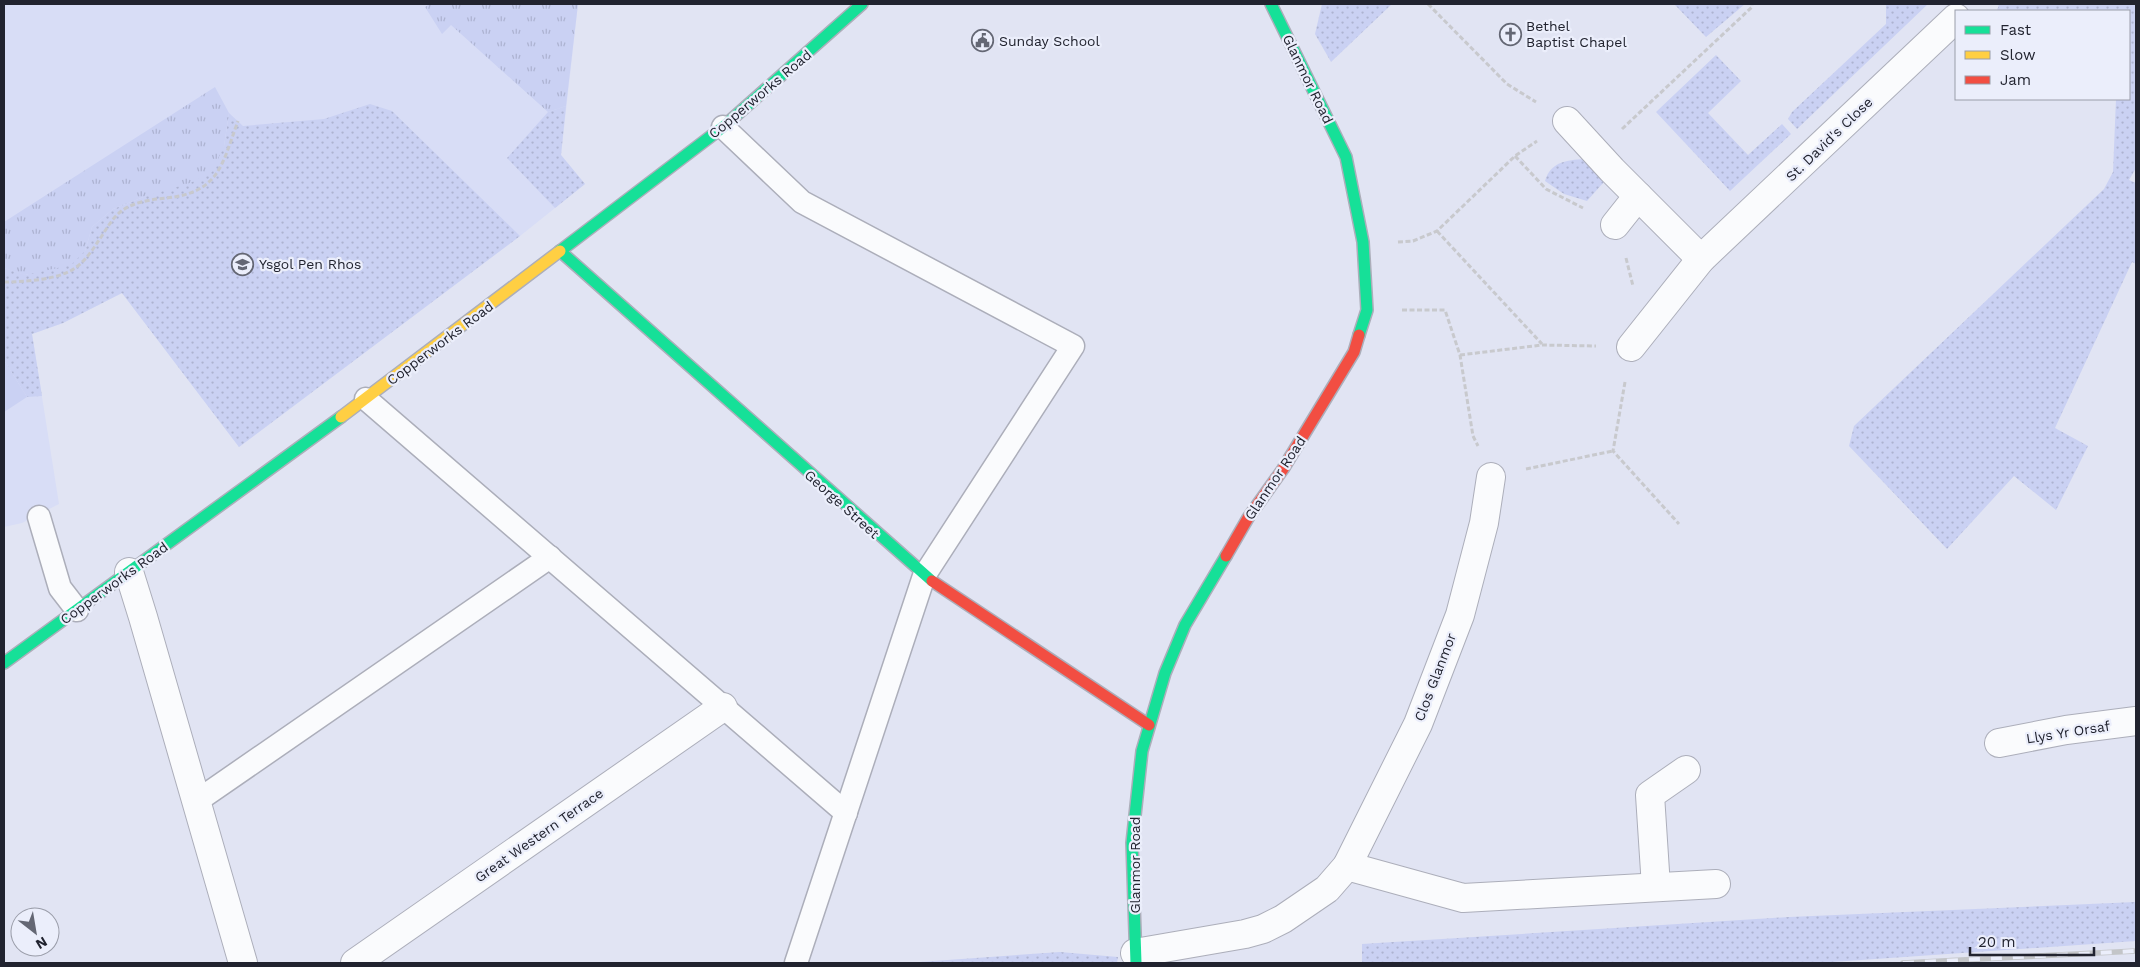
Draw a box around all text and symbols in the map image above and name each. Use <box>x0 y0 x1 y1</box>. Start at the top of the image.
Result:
legend <box>1955 10 2130 100</box>
place label: Bethel Baptist Chapel <box>1526 18 1627 50</box>
text: Fast <box>2000 21 2032 39</box>
church icon: Bethel Baptist Chapel <box>1498 22 1522 46</box>
public building icon: Sunday School <box>971 29 995 53</box>
street label: Glanmor Road <box>1280 32 1336 126</box>
place label: Sunday School <box>999 33 1100 49</box>
street label: Copperworks Road <box>705 46 815 142</box>
text: Slow <box>2000 46 2036 64</box>
text: Jam <box>2000 71 2031 89</box>
street label: St. David's Close <box>1782 94 1876 184</box>
school or university icon: Ysgol Pen Rhos <box>231 252 255 276</box>
place label: Ysgol Pen Rhos <box>259 256 361 272</box>
street label: Copperworks Road <box>384 298 496 388</box>
street label: Glanmor Road <box>1241 433 1309 523</box>
street label: George Street <box>802 466 883 542</box>
street label: Copperworks Road <box>57 539 171 627</box>
street label: Clos Glanmor <box>1411 630 1459 723</box>
street label: Llys Yr Orsaf <box>2025 717 2112 747</box>
street label: Great Western Terrace <box>472 785 606 885</box>
street label: Glanmor Road <box>1127 816 1143 914</box>
north arrow <box>10 907 60 957</box>
scale bar <box>1970 924 2094 956</box>
text: 20 m <box>1978 933 2016 951</box>
text: N <box>33 934 50 953</box>

